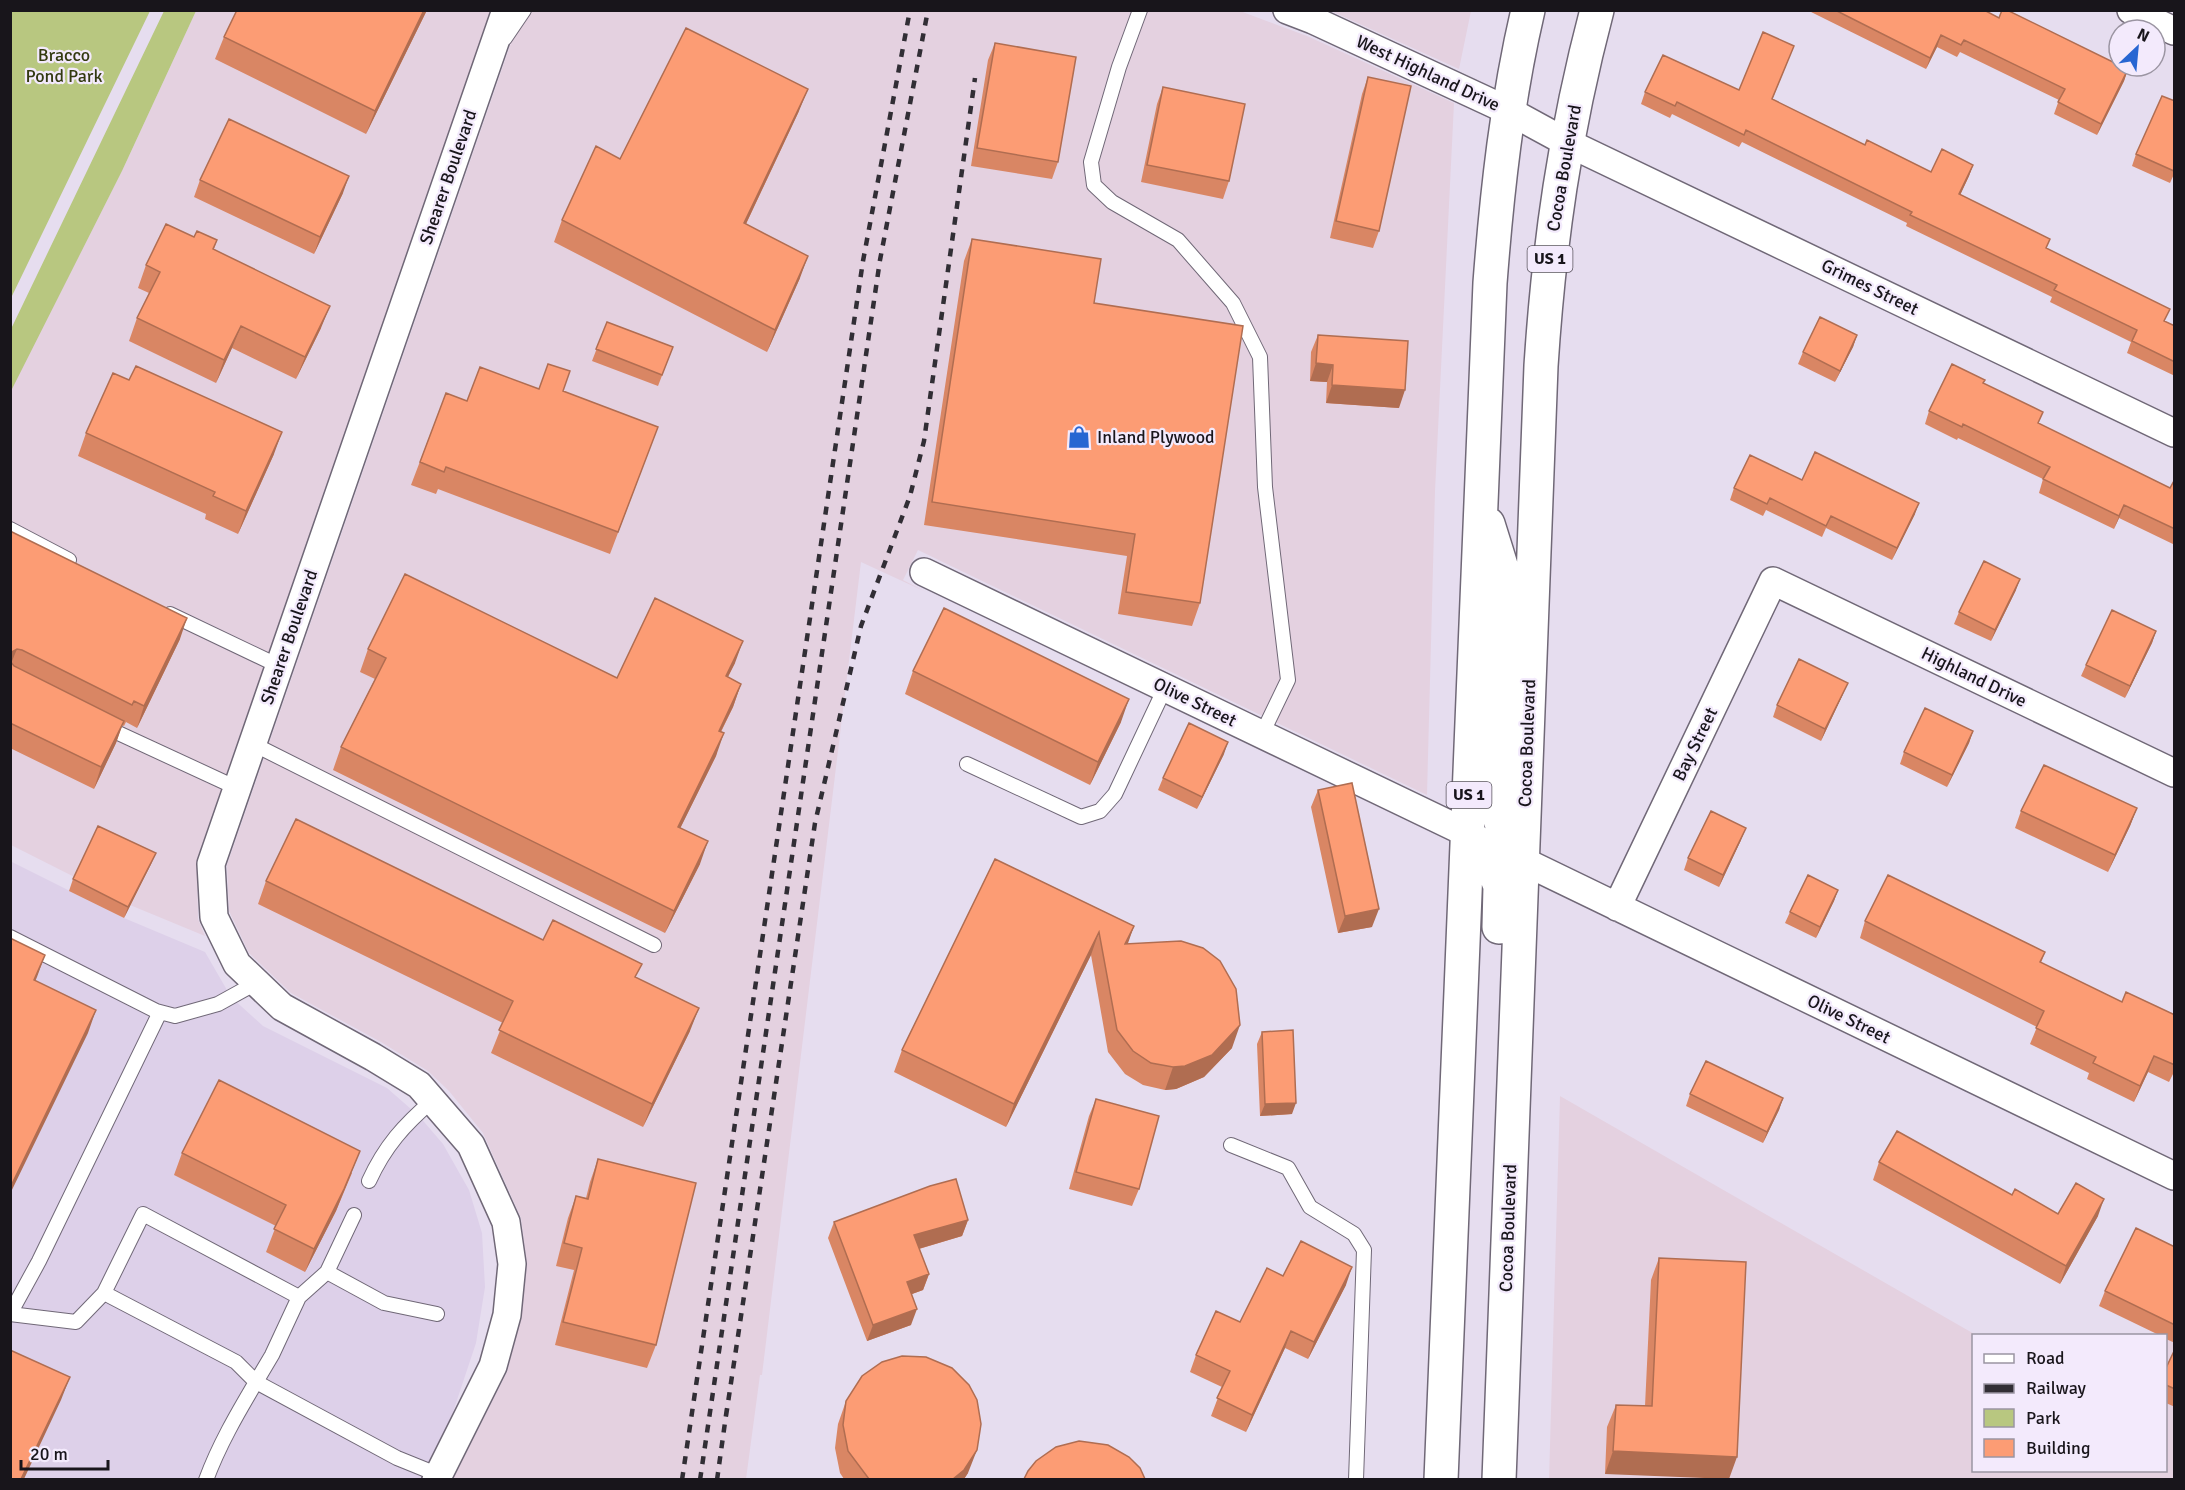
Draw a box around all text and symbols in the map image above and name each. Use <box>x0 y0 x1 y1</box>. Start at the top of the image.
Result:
north arrow <box>2107 18 2167 78</box>
text: N <box>2134 24 2153 47</box>
street label: West Highland Drive <box>1353 30 1503 116</box>
park label: Bracco Pond Park <box>26 44 103 87</box>
street label: Cocoa Boulevard <box>1542 103 1586 233</box>
street label: Shearer Boulevard <box>415 107 481 247</box>
road number: US 1 <box>1528 246 1572 272</box>
street label: Grimes Street <box>1818 254 1922 320</box>
shop icon: Inland Plywood <box>1066 424 1092 450</box>
place label: Inland Plywood <box>1097 426 1215 448</box>
street label: Shearer Boulevard <box>256 567 322 707</box>
street label: Highland Drive <box>1918 642 2030 712</box>
street label: Olive Street <box>1150 672 1240 732</box>
street label: Cocoa Boulevard <box>1514 679 1540 807</box>
street label: Bay Street <box>1668 704 1722 784</box>
road number: US 1 <box>1446 782 1492 808</box>
street label: Olive Street <box>1804 989 1894 1049</box>
street label: Cocoa Boulevard <box>1495 1164 1521 1292</box>
legend <box>1972 1334 2167 1472</box>
text: Road <box>2026 1347 2065 1369</box>
text: Railway <box>2026 1377 2087 1399</box>
text: Park <box>2026 1407 2061 1429</box>
scale bar <box>21 1433 108 1471</box>
text: Building <box>2026 1437 2090 1459</box>
text: 20 m <box>30 1443 68 1465</box>

